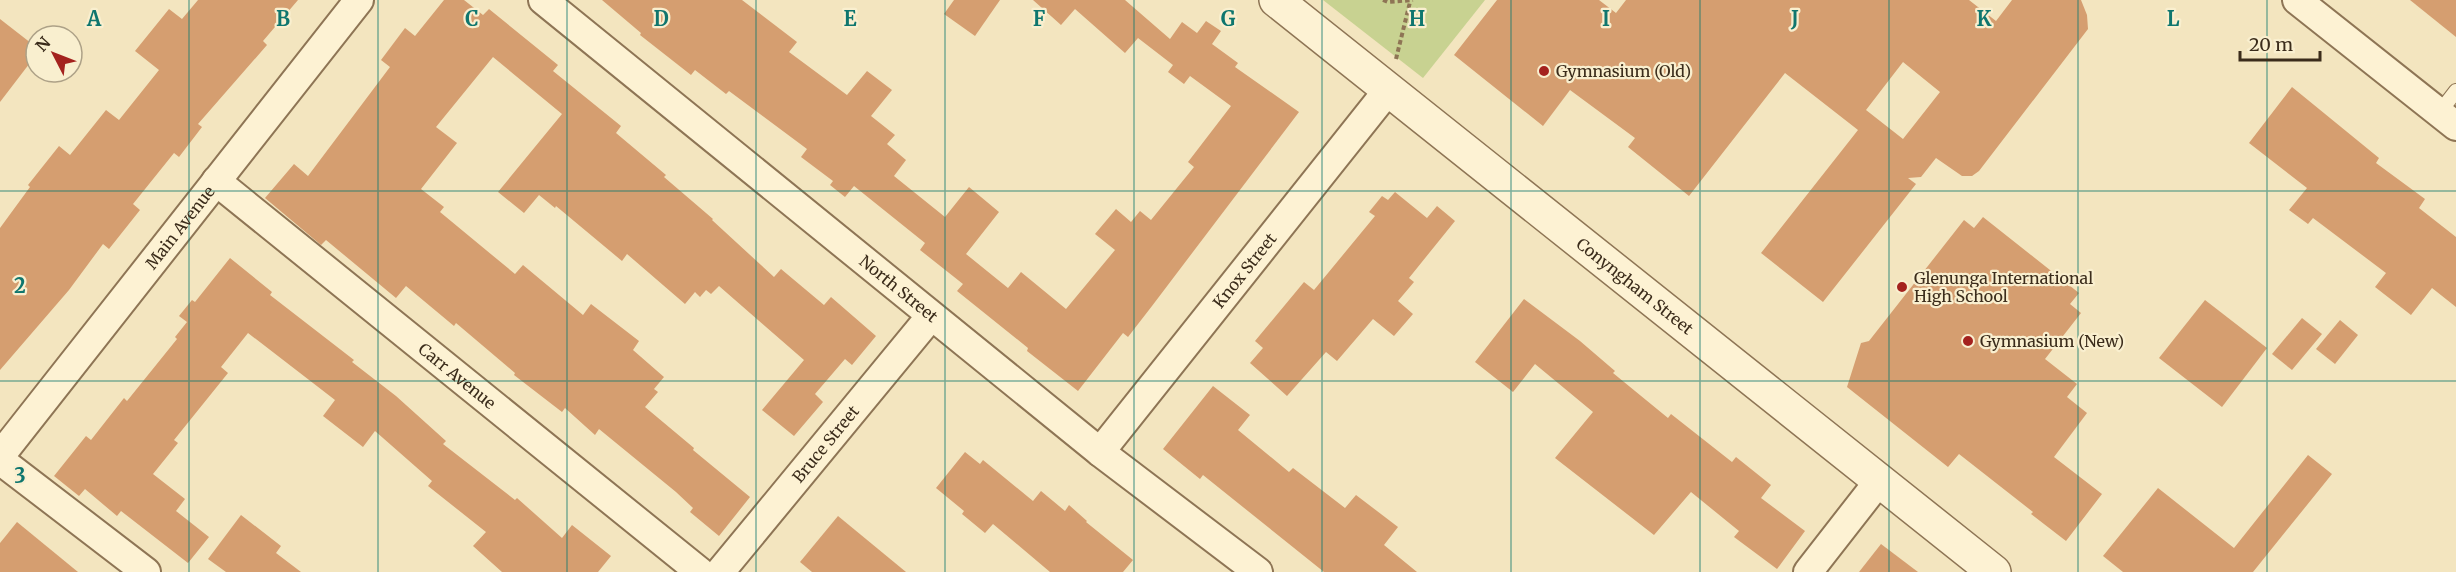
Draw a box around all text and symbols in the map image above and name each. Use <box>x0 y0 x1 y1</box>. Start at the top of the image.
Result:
text: A <box>86 6 102 31</box>
text: B <box>276 6 290 31</box>
text: C <box>465 6 479 31</box>
text: D <box>653 6 669 31</box>
text: E <box>843 6 857 31</box>
text: F <box>1033 6 1046 31</box>
text: G <box>1221 6 1236 31</box>
text: H <box>1409 6 1425 31</box>
text: I <box>1602 6 1610 31</box>
text: J <box>1790 6 1799 31</box>
text: K <box>1977 6 1992 31</box>
text: L <box>2167 6 2180 31</box>
north arrow <box>24 24 84 84</box>
scale bar <box>2240 24 2320 62</box>
text: N <box>31 32 55 55</box>
text: 20 m <box>2249 33 2293 56</box>
place label: Gymnasium (Old) <box>1556 61 1691 81</box>
marker: Gymnasium (Old) <box>1537 64 1551 78</box>
street label: Main Avenue <box>141 182 219 273</box>
street label: Knox Street <box>1209 228 1281 312</box>
street label: Conyngham Street <box>1573 233 1698 339</box>
street label: North Street <box>855 251 942 327</box>
place label: Glenunga International High School <box>1914 268 2093 306</box>
text: 2 <box>14 273 26 298</box>
marker: Glenunga International High School <box>1895 280 1909 294</box>
place label: Gymnasium (New) <box>1980 331 2124 351</box>
marker: Gymnasium (New) <box>1961 334 1975 348</box>
street label: Carr Avenue <box>414 339 500 413</box>
street label: Bruce Street <box>788 401 864 486</box>
text: 3 <box>14 463 26 488</box>

